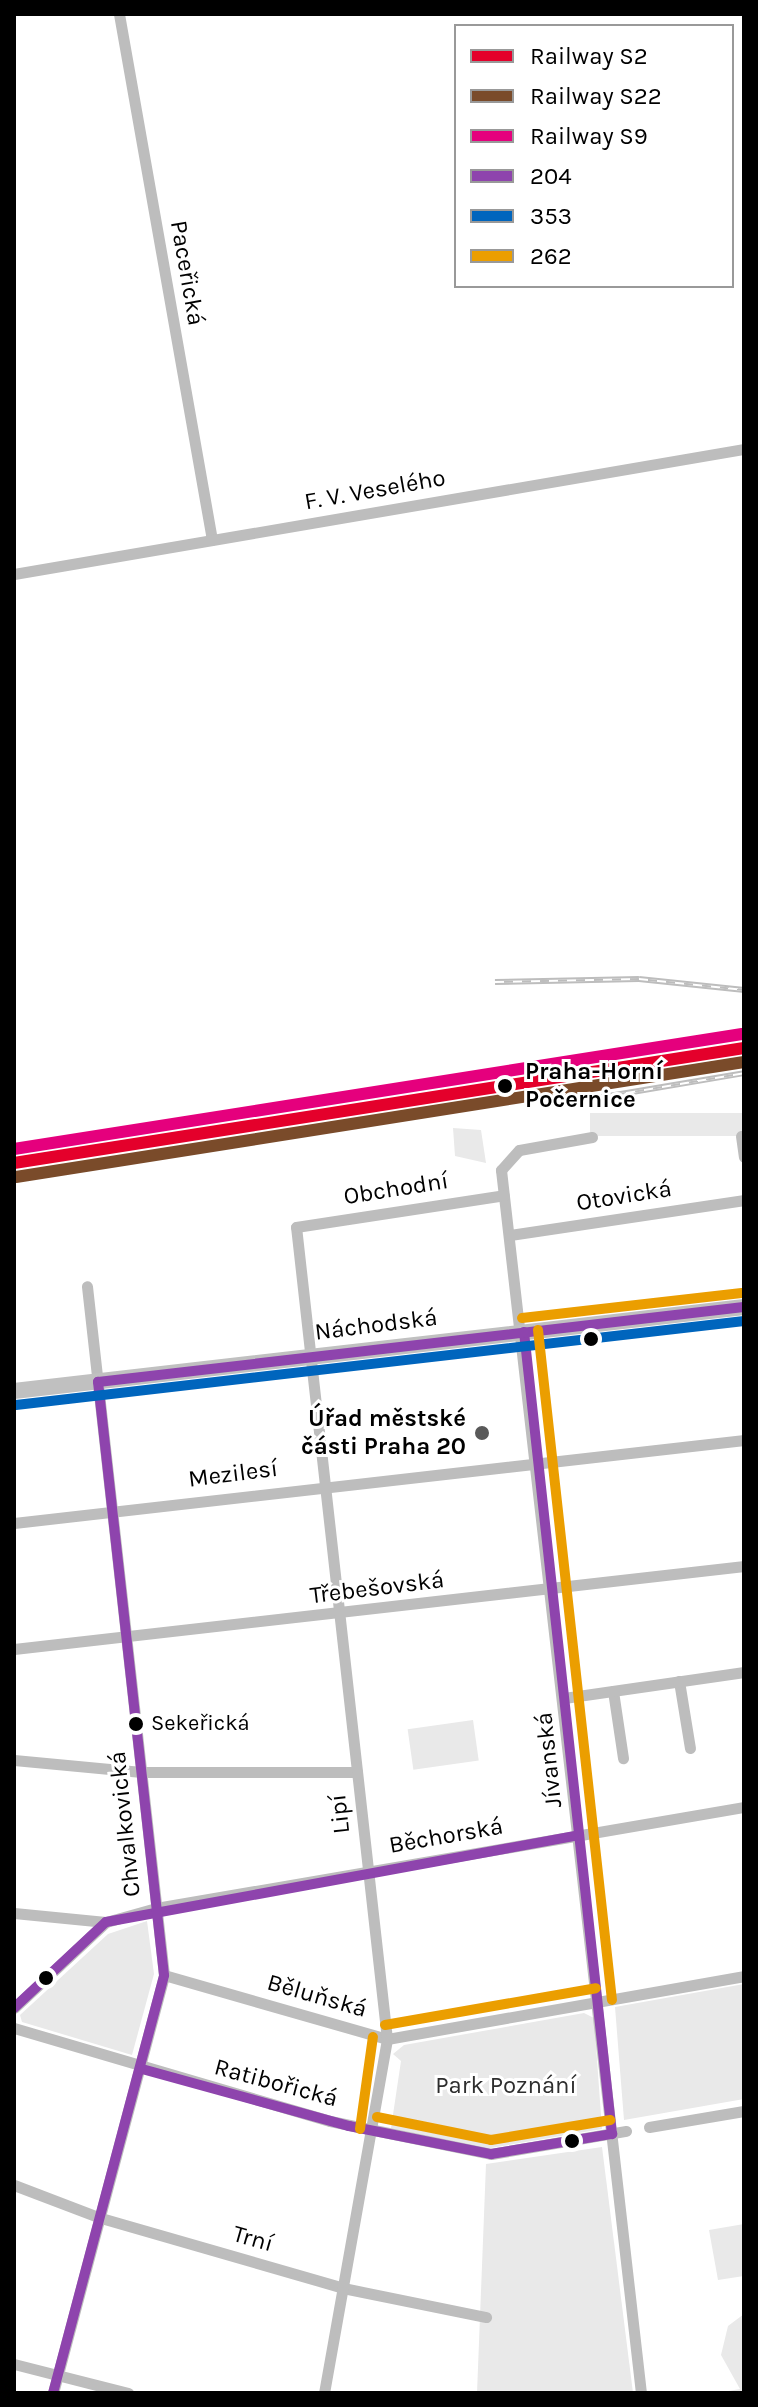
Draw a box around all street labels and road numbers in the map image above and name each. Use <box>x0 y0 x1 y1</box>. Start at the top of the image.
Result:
street label: Paceřická <box>164 218 210 328</box>
street label: F. V. Veselého <box>302 463 448 517</box>
street label: Obchodní <box>342 1167 450 1211</box>
street label: Otovická <box>574 1174 674 1218</box>
street label: Náchodská <box>313 1303 439 1347</box>
street label: Mezilesí <box>187 1454 279 1494</box>
street label: Třebešovská <box>308 1565 446 1611</box>
street label: Jívanská <box>530 1711 568 1809</box>
street label: Chvalkovická <box>103 1750 147 1898</box>
street label: Lipí <box>324 1793 356 1835</box>
street label: Běchorská <box>387 1812 505 1860</box>
street label: Běluňská <box>264 1968 370 2024</box>
street label: Ratibořická <box>211 2053 341 2113</box>
street label: Trní <box>230 2220 276 2258</box>

